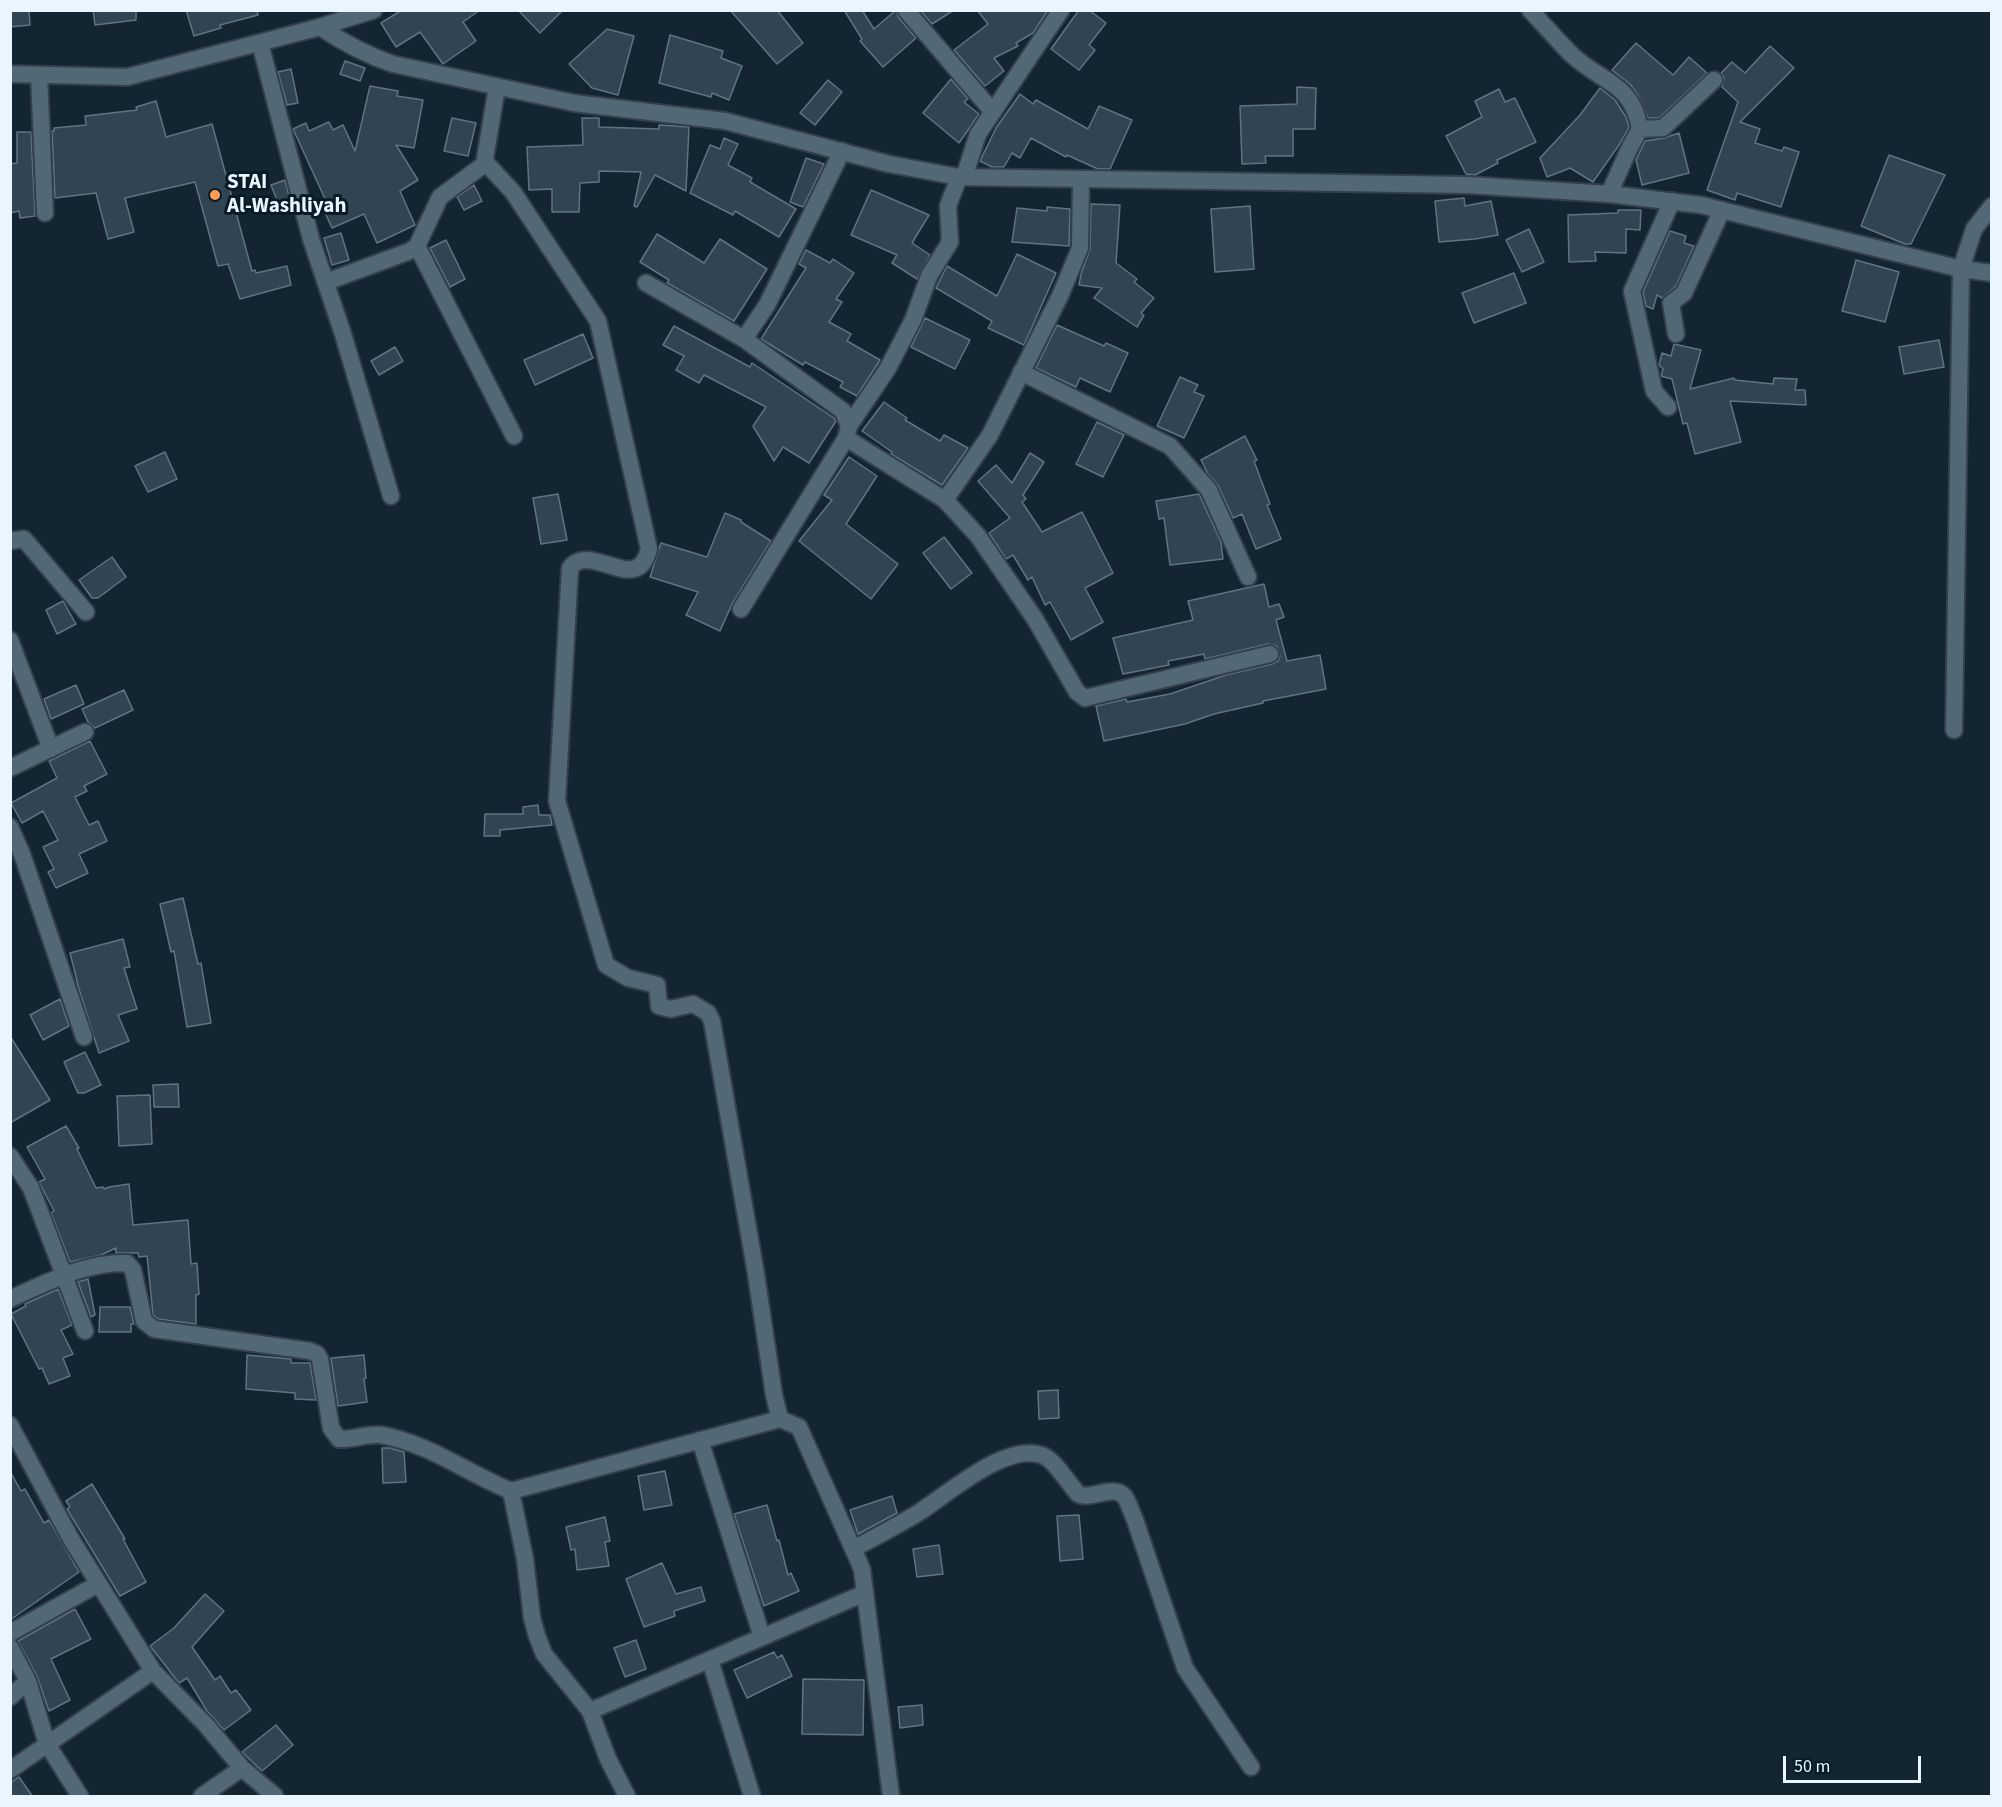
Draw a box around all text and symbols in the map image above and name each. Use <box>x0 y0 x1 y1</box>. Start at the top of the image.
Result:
place label: STAI Al-Washliyah <box>227 170 346 220</box>
marker: STAI Al-Washliyah <box>208 188 222 202</box>
scale bar <box>1786 1744 1924 1782</box>
text: 50 m <box>1794 1754 1830 1779</box>

